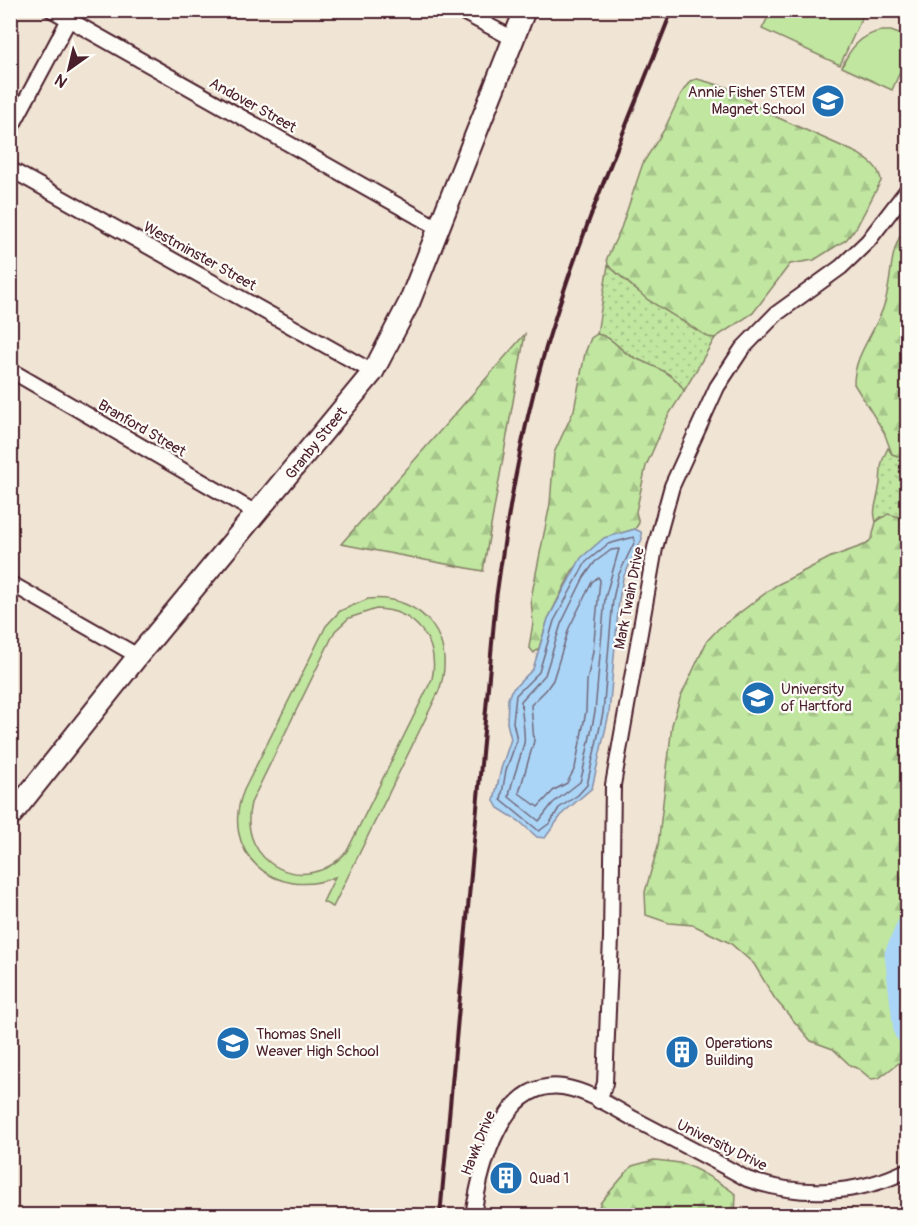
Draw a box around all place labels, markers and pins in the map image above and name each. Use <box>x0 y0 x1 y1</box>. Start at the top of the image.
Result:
place label: Annie Fisher STEM Magnet School <box>688 83 805 119</box>
school or university icon: Annie Fisher STEM Magnet School <box>810 83 846 119</box>
school or university icon: University of Hartford <box>740 680 776 716</box>
place label: University of Hartford <box>781 680 852 716</box>
school or university icon: Thomas Snell Weaver High School <box>215 1025 251 1061</box>
place label: Thomas Snell Weaver High School <box>256 1025 379 1061</box>
building icon: Operations Building <box>664 1034 700 1070</box>
place label: Operations Building <box>705 1034 773 1070</box>
building icon: Quad 1 <box>488 1160 524 1196</box>
place label: Quad 1 <box>529 1169 569 1188</box>

